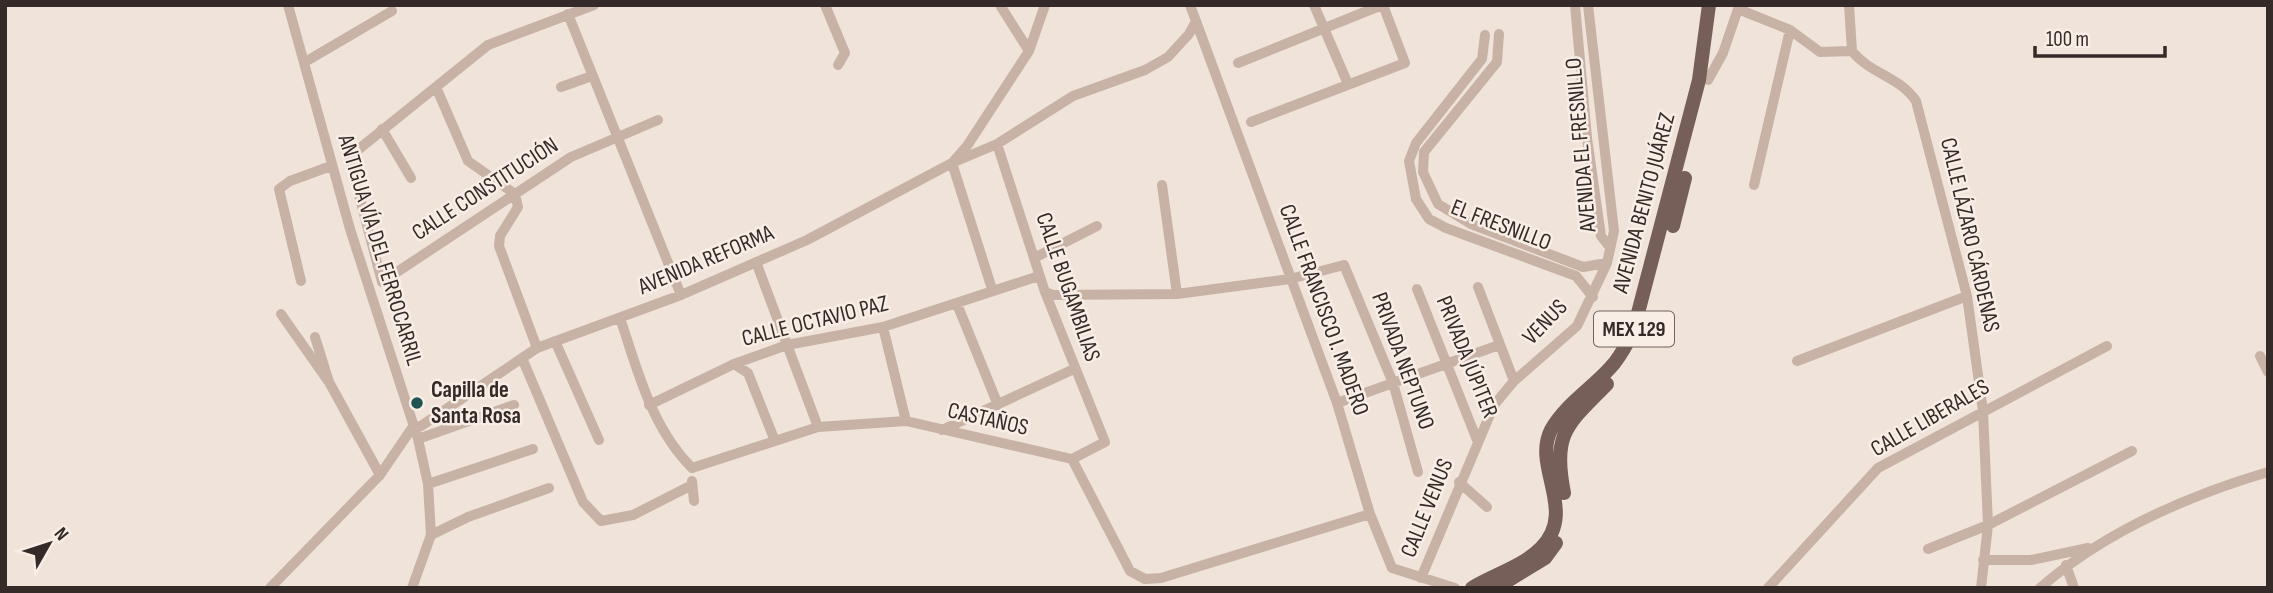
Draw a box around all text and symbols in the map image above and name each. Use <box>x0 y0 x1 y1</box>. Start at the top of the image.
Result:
scale bar <box>2035 14 2164 58</box>
text: 100 m <box>2046 27 2089 52</box>
street label: AVENIDA EL FRESNILLO <box>1559 57 1603 234</box>
street label: AVENIDA BENITO JUÁREZ <box>1606 109 1682 297</box>
street label: ANTIGUA VÍA DEL FERROCARRIL <box>331 130 429 369</box>
street label: CALLE CONSTITUCIÓN <box>407 131 563 247</box>
street label: CALLE LÁZARO CÁRDENAS <box>1934 135 2006 335</box>
street label: EL FRESNILLO <box>1447 193 1555 257</box>
street label: CALLE FRANCISCO I. MADERO <box>1273 201 1375 419</box>
street label: CALLE BUGAMBILIAS <box>1029 209 1107 365</box>
street label: AVENIDA REFORMA <box>633 219 778 301</box>
street label: CALLE OCTAVIO PAZ <box>739 289 892 353</box>
street label: PRIVADA NEPTUNO <box>1365 289 1441 433</box>
street label: PRIVADA JÚPITER <box>1430 292 1504 422</box>
street label: VENUS <box>1517 293 1573 351</box>
road number: MEX 129 <box>1594 312 1674 346</box>
street label: CALLE LIBERALES <box>1866 373 1994 463</box>
place label: Capilla de Santa Rosa <box>431 376 521 430</box>
marker: Capilla de Santa Rosa <box>409 395 425 411</box>
street label: CASTAÑOS <box>945 396 1031 442</box>
street label: CALLE VENUS <box>1395 455 1459 561</box>
north arrow <box>14 509 84 579</box>
text: N <box>49 523 73 545</box>

